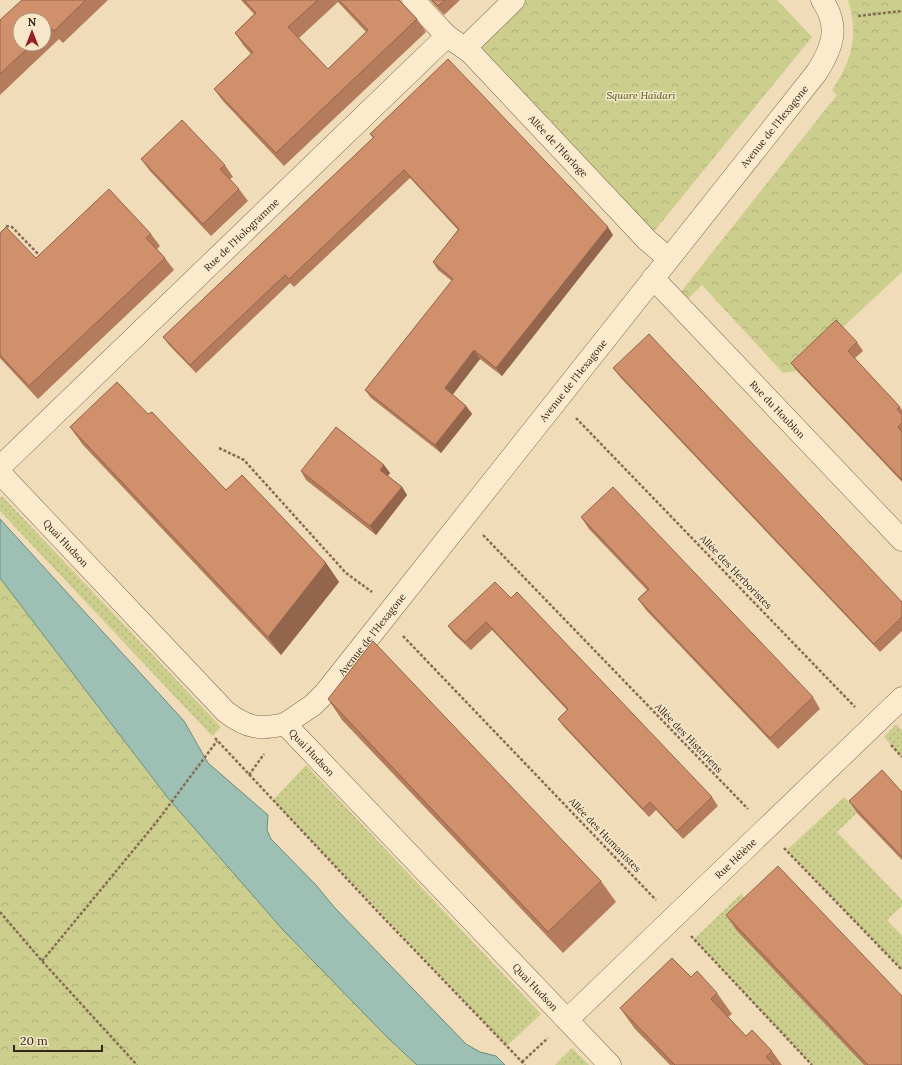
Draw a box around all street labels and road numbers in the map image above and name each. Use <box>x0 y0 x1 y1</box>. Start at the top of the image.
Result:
street label: Avenue de l'Hexagone <box>737 82 811 171</box>
street label: Allée de l'Horloge <box>525 111 591 180</box>
street label: Rue de l'Hologramme <box>201 195 282 274</box>
street label: Avenue de l'Hexagone <box>536 336 610 425</box>
street label: Rue du Houblon <box>747 378 808 441</box>
street label: Quai Hudson <box>40 516 92 569</box>
street label: Allée des Herboristes <box>696 531 775 612</box>
street label: Avenue de l'Hexagone <box>334 590 409 679</box>
street label: Allée des Historiens <box>652 700 726 776</box>
street label: Quai Hudson <box>286 726 338 779</box>
street label: Allée des Humanistes <box>565 794 644 875</box>
street label: Rue Hélène <box>712 835 759 881</box>
street label: Quai Hudson <box>510 960 561 1013</box>

